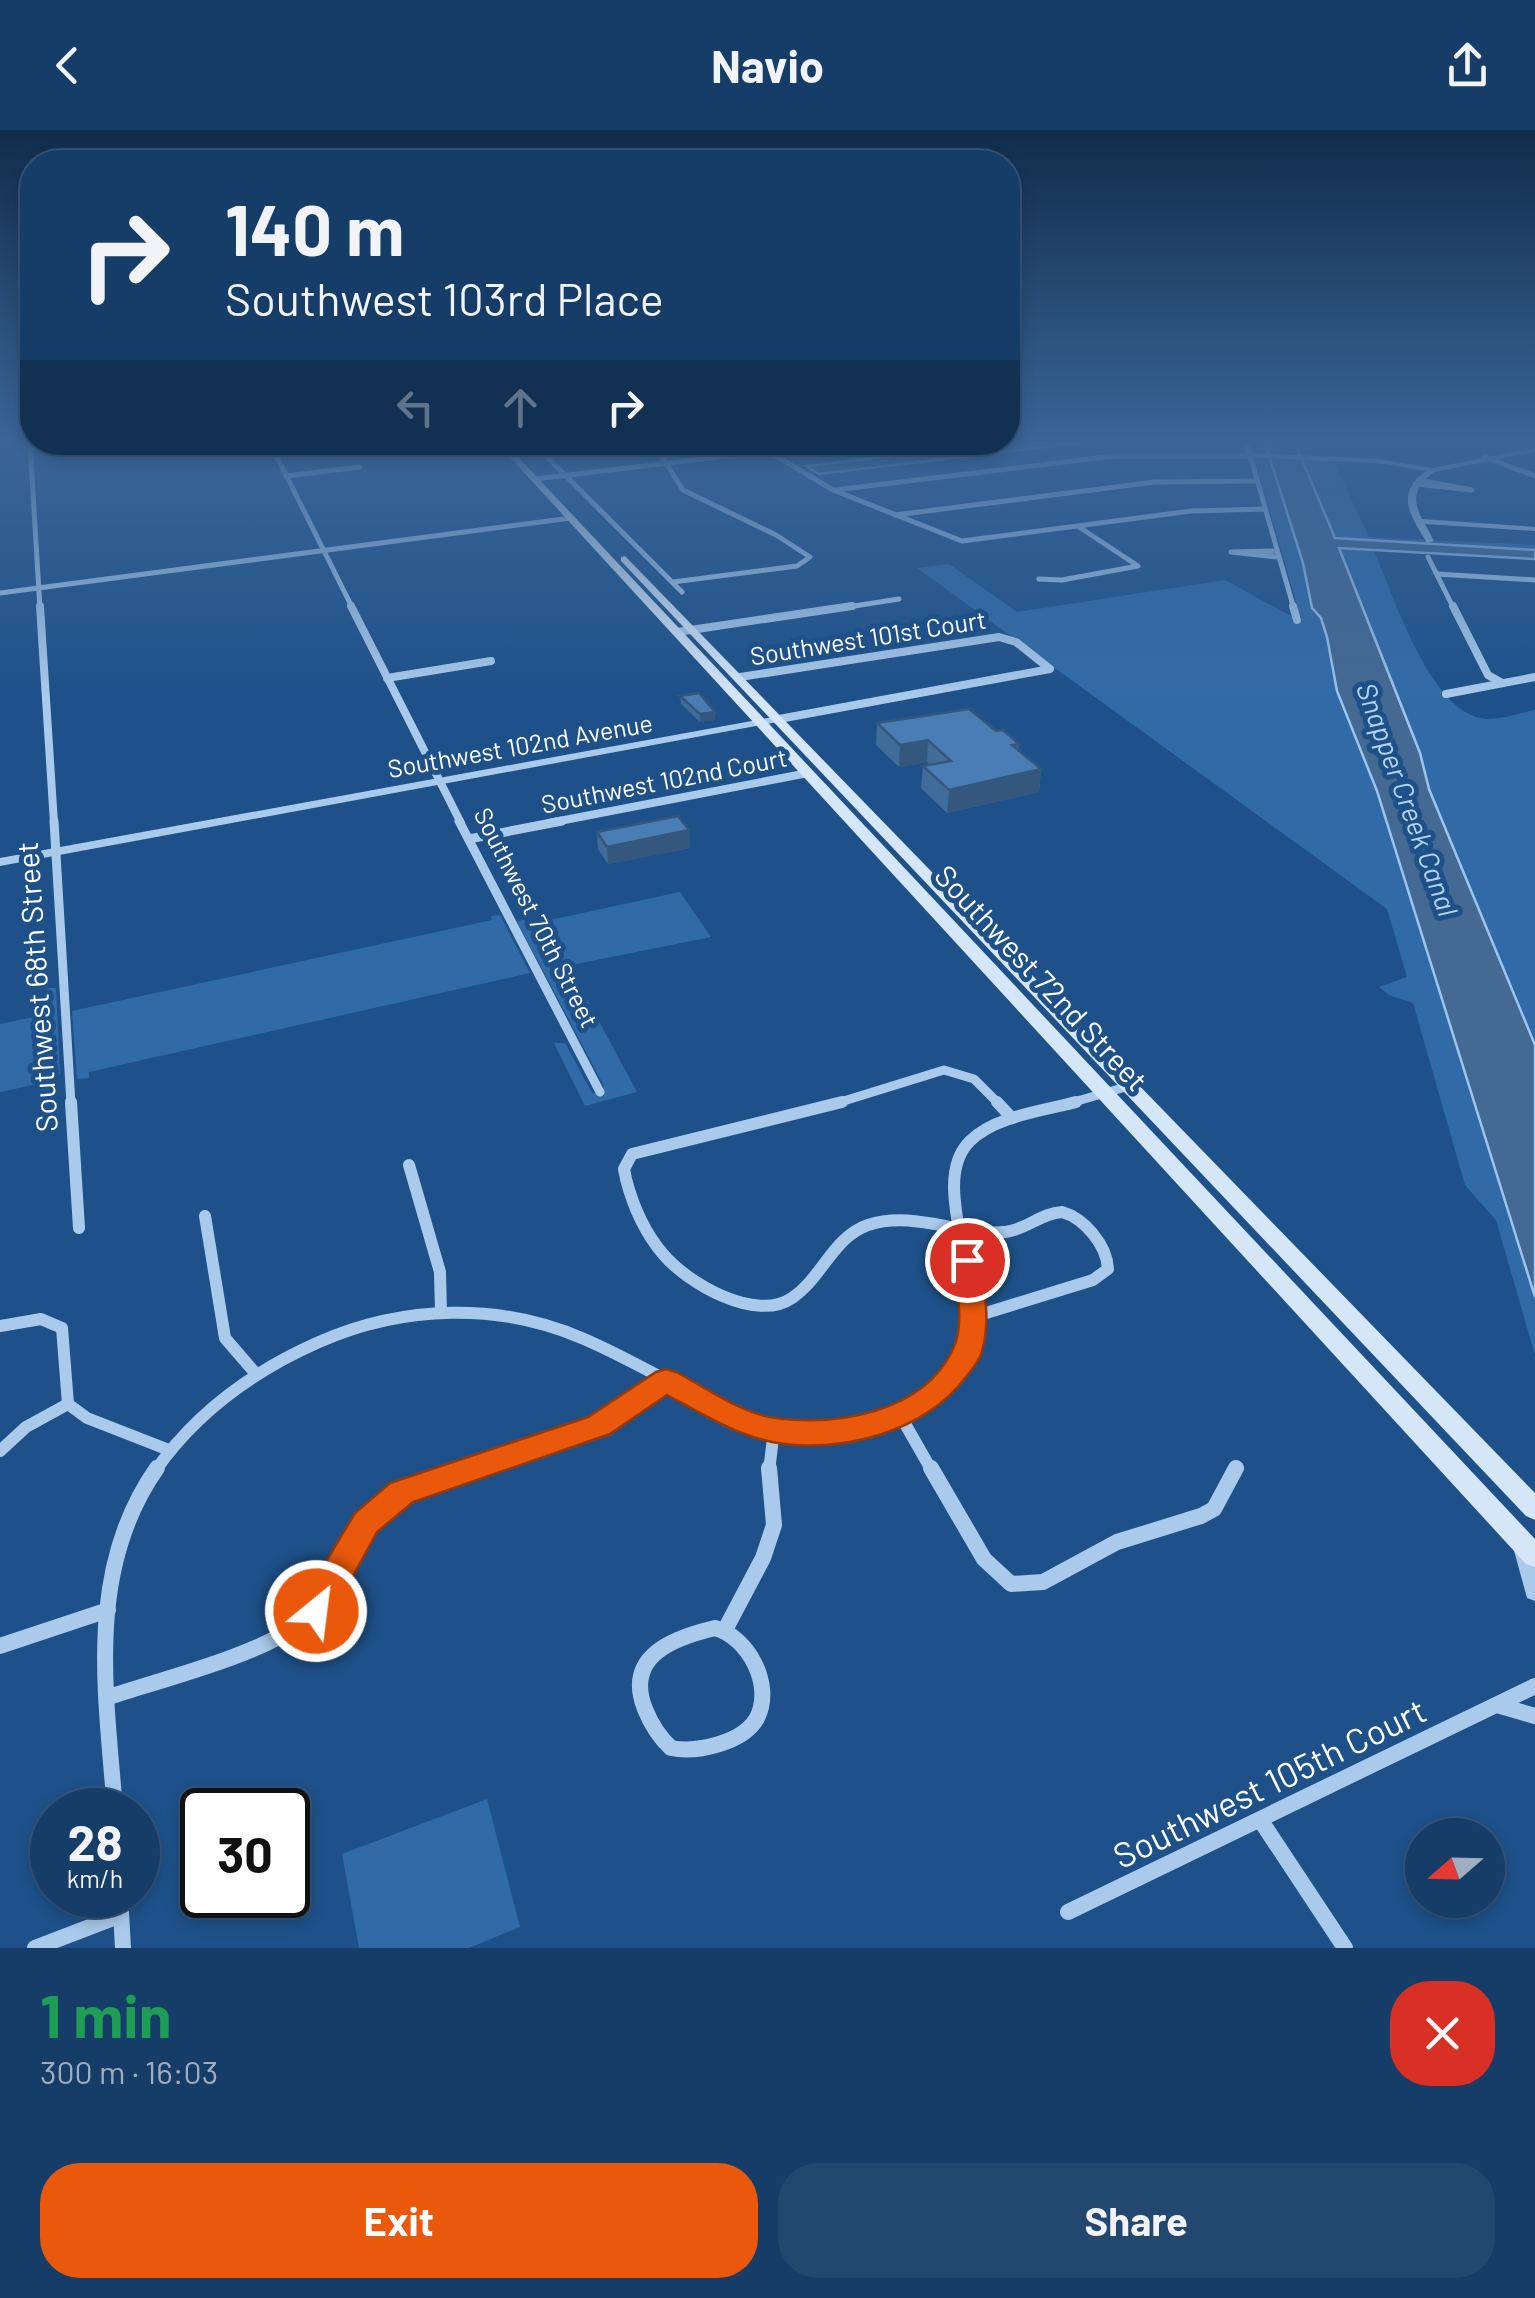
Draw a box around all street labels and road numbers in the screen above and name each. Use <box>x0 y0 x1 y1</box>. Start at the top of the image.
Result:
street label: Southwest 101st Court <box>748 604 988 670</box>
street label: Southwest 102nd Avenue <box>385 707 655 783</box>
street label: Southwest 102nd Court <box>539 741 789 819</box>
street label: Southwest 70th Street <box>469 802 605 1032</box>
street label: Southwest 68th Street <box>8 841 64 1133</box>
street label: Southwest 72nd Street <box>928 857 1156 1097</box>
street label: Southwest 105th Court <box>1106 1688 1432 1876</box>

